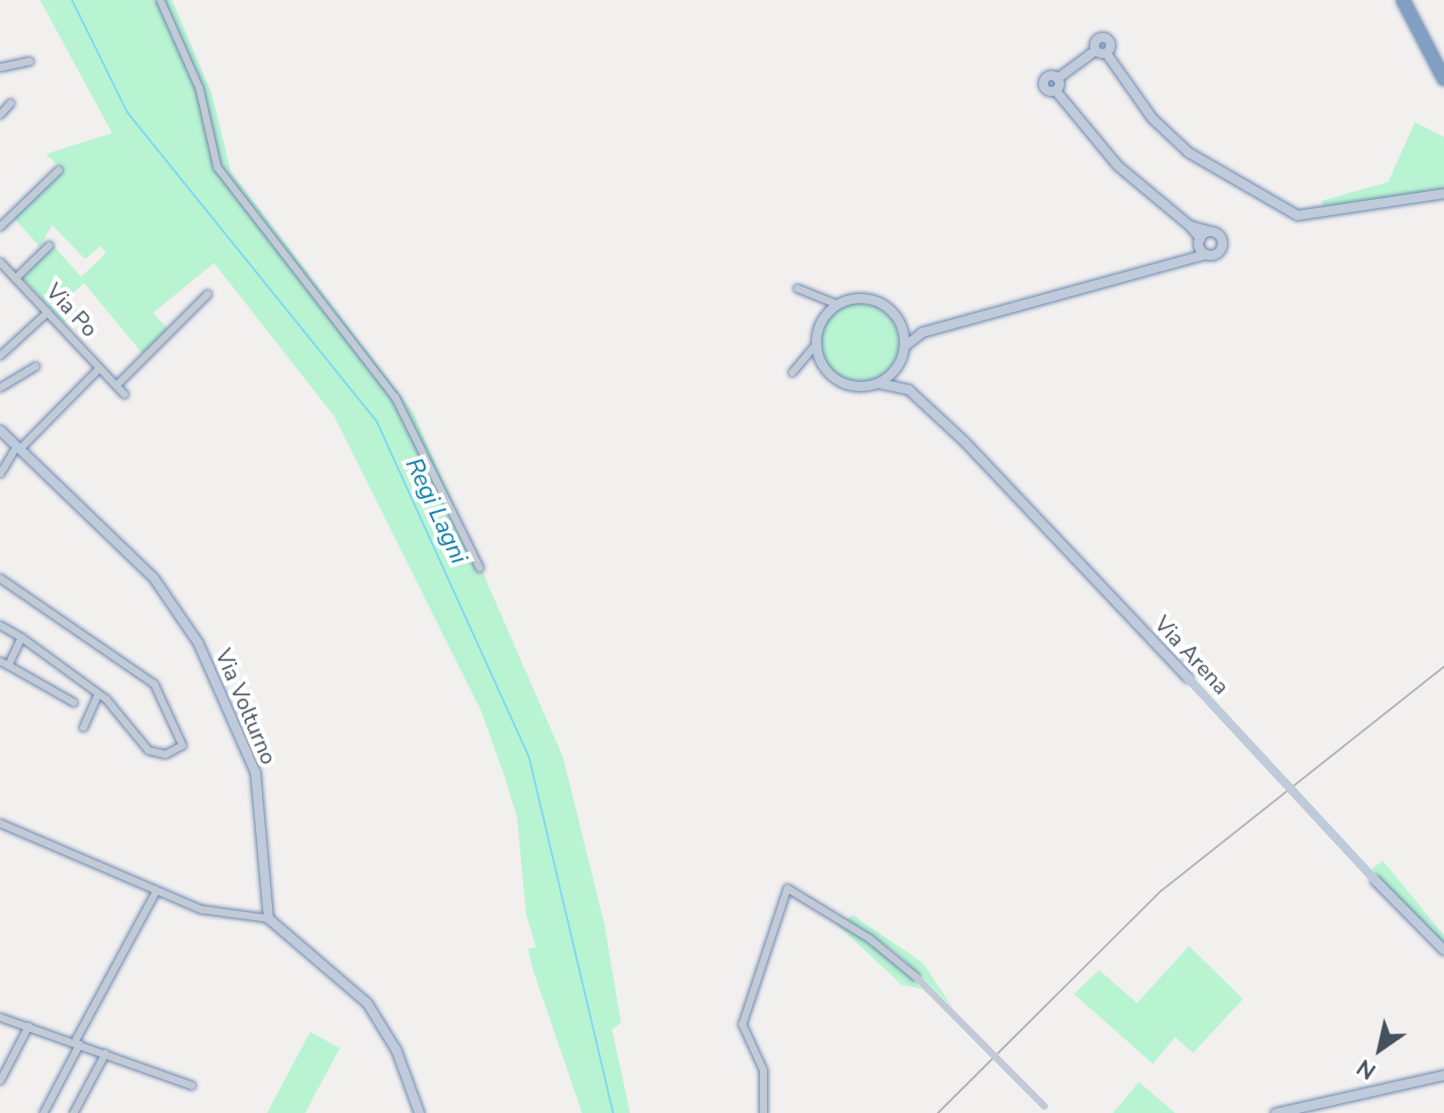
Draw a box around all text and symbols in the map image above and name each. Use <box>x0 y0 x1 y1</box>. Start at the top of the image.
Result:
street label: Via Po <box>40 279 102 343</box>
water label: Regi Lagni <box>399 454 473 568</box>
street label: Via Arena <box>1148 611 1234 701</box>
street label: Via Volturno <box>209 645 281 769</box>
north arrow <box>1340 1009 1420 1089</box>
text: N <box>1351 1052 1382 1086</box>

